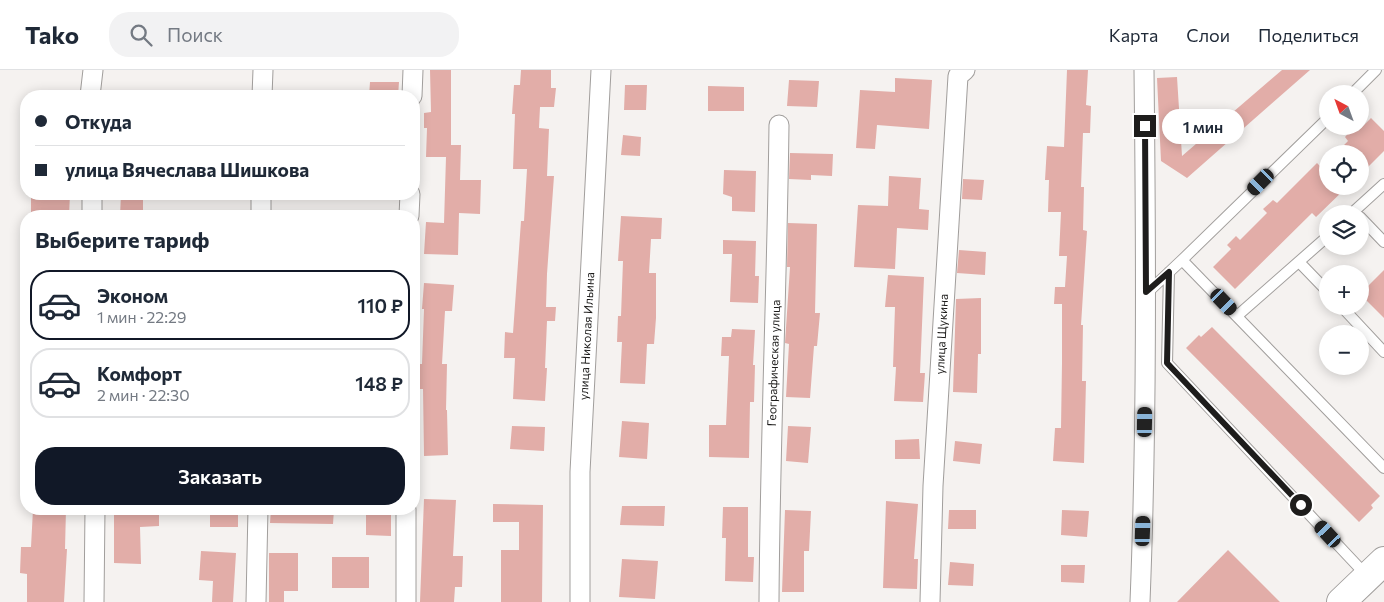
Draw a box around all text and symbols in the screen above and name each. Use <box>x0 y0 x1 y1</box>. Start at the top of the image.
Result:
search box <box>109 12 459 57</box>
text: Tako <box>25 20 79 49</box>
icon: search <box>127 21 155 49</box>
text: Поиск <box>167 23 223 46</box>
text: Карта <box>1109 24 1158 46</box>
text: Слои <box>1186 24 1230 46</box>
text: Поделиться <box>1258 24 1359 46</box>
north arrow <box>1319 85 1369 135</box>
map controls <box>1319 85 1369 375</box>
callout: 1 мин <box>1162 108 1245 144</box>
text: Откуда <box>65 110 132 133</box>
route end <box>1134 115 1156 137</box>
text: 1 мин <box>1183 117 1223 136</box>
button: locate <box>1319 145 1369 195</box>
text: улица Вячеслава Шишкова <box>65 158 309 181</box>
car <box>1245 166 1276 198</box>
button: layers <box>1319 205 1369 255</box>
text: Выберите тариф <box>35 226 209 253</box>
button: + <box>1319 265 1369 315</box>
street label: улица Николая Ильина <box>576 272 596 400</box>
icon: car <box>37 283 82 328</box>
text: Эконом <box>97 284 168 307</box>
car <box>1208 286 1239 318</box>
street label: улица Щукина <box>932 293 950 375</box>
text: 110 ₽ <box>358 294 403 317</box>
street label: Географическая улица <box>764 299 782 427</box>
text: 1 мин · 22:29 <box>97 307 187 326</box>
button: − <box>1319 325 1369 375</box>
icon: car <box>37 361 82 406</box>
text: Комфорт <box>97 362 182 385</box>
text: 148 ₽ <box>355 372 403 395</box>
text: 2 мин · 22:30 <box>97 385 190 404</box>
car <box>1137 407 1152 437</box>
button: Заказать <box>35 447 405 505</box>
route start <box>1290 494 1312 516</box>
car <box>1134 516 1151 546</box>
car <box>1312 518 1343 550</box>

